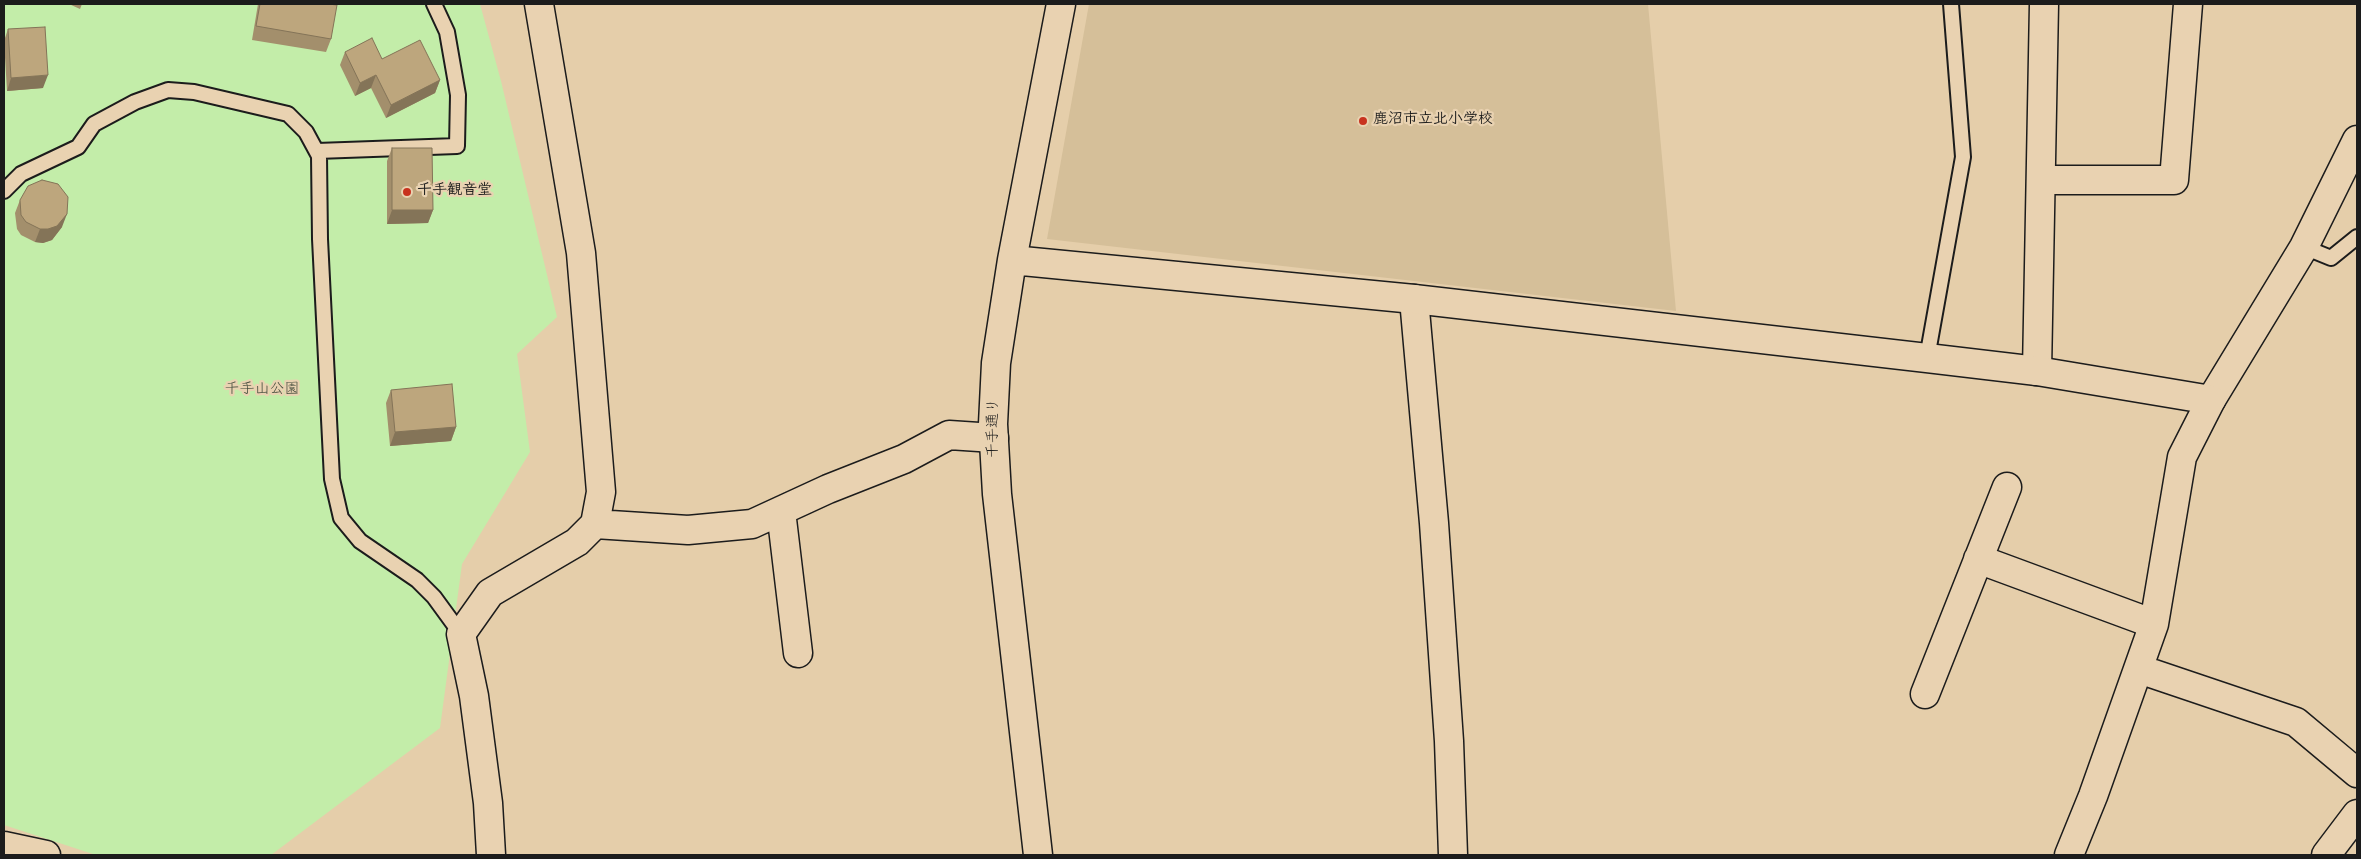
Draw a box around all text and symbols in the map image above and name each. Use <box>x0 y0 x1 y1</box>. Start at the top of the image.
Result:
place label: 鹿沼市立北小学校 <box>1373 112 1493 130</box>
marker: 鹿沼市立北小学校 <box>1357 115 1369 127</box>
place label: 千手観音堂 <box>417 183 492 201</box>
marker: 千手観音堂 <box>401 186 413 198</box>
park label: 千手山公園 <box>225 382 299 400</box>
street label: 千手通り <box>986 398 1004 458</box>

